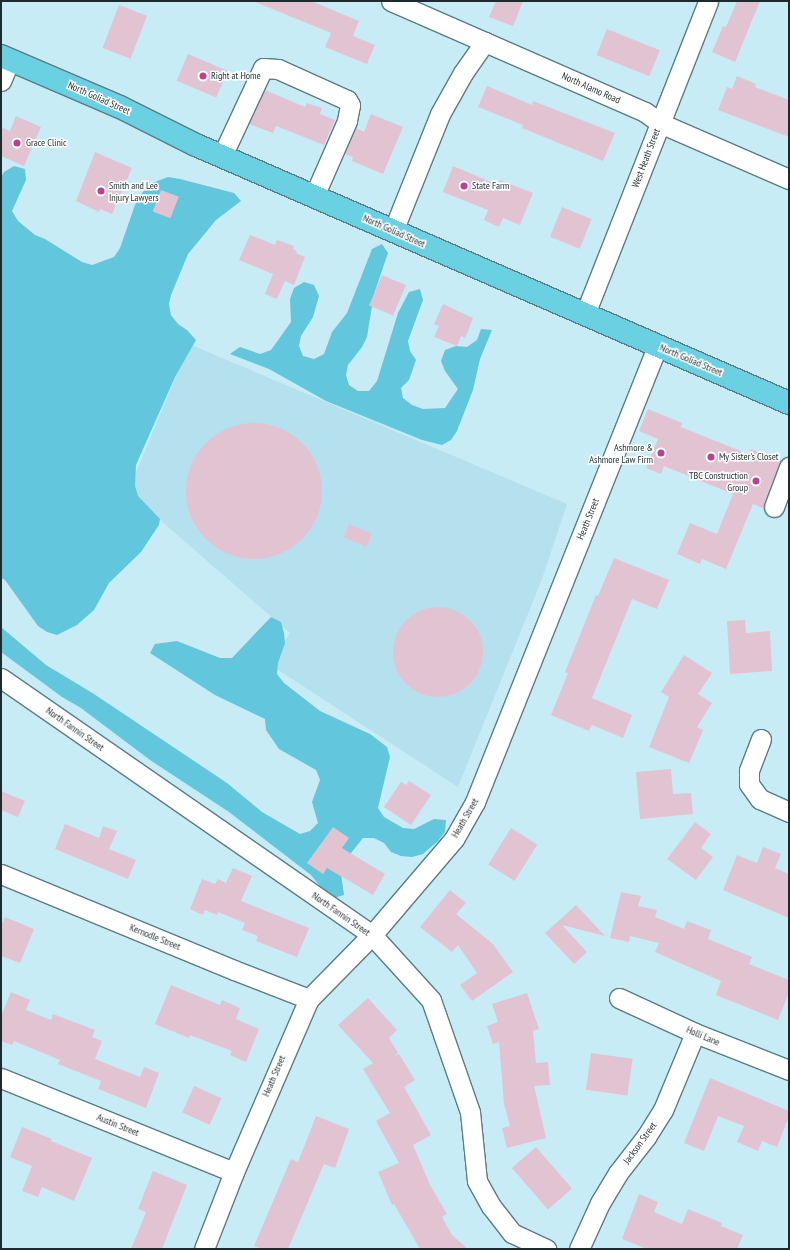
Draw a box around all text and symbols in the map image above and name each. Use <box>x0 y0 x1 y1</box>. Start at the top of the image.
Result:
place label: Right at Home <box>211 70 261 82</box>
street label: North Alamo Road <box>560 70 622 106</box>
marker: Right at Home <box>198 71 208 81</box>
street label: North Goliad Street <box>66 79 132 117</box>
street label: West Heath Street <box>629 127 663 189</box>
marker: Grace Clinic <box>11 137 23 149</box>
place label: Grace Clinic <box>26 137 66 149</box>
place label: Smith and Lee Injury Lawyers <box>109 179 159 202</box>
place label: State Farm <box>472 180 509 192</box>
marker: State Farm <box>459 181 469 191</box>
marker: Smith and Lee Injury Lawyers <box>96 186 106 196</box>
street label: North Goliad Street <box>361 212 427 250</box>
street label: North Goliad Street <box>658 341 724 379</box>
place label: Ashmore & Ashmore Law Firm <box>589 441 653 464</box>
marker: Ashmore & Ashmore Law Firm <box>656 448 666 458</box>
place label: My Sister's Closet <box>719 451 779 463</box>
marker: My Sister's Closet <box>706 452 716 462</box>
place label: TBC Construction Group <box>689 469 748 492</box>
marker: TBC Construction Group <box>751 476 761 486</box>
street label: Heath Street <box>574 497 602 541</box>
street label: North Fannin Street <box>44 705 106 753</box>
street label: Heath Street <box>449 796 481 840</box>
street label: North Fannin Street <box>310 890 372 938</box>
street label: Kernodle Street <box>128 921 182 953</box>
street label: Holli Lane <box>684 1024 722 1048</box>
street label: Heath Street <box>260 1054 288 1098</box>
street label: Austin Street <box>95 1111 141 1139</box>
street label: Jackson Street <box>621 1120 659 1166</box>

